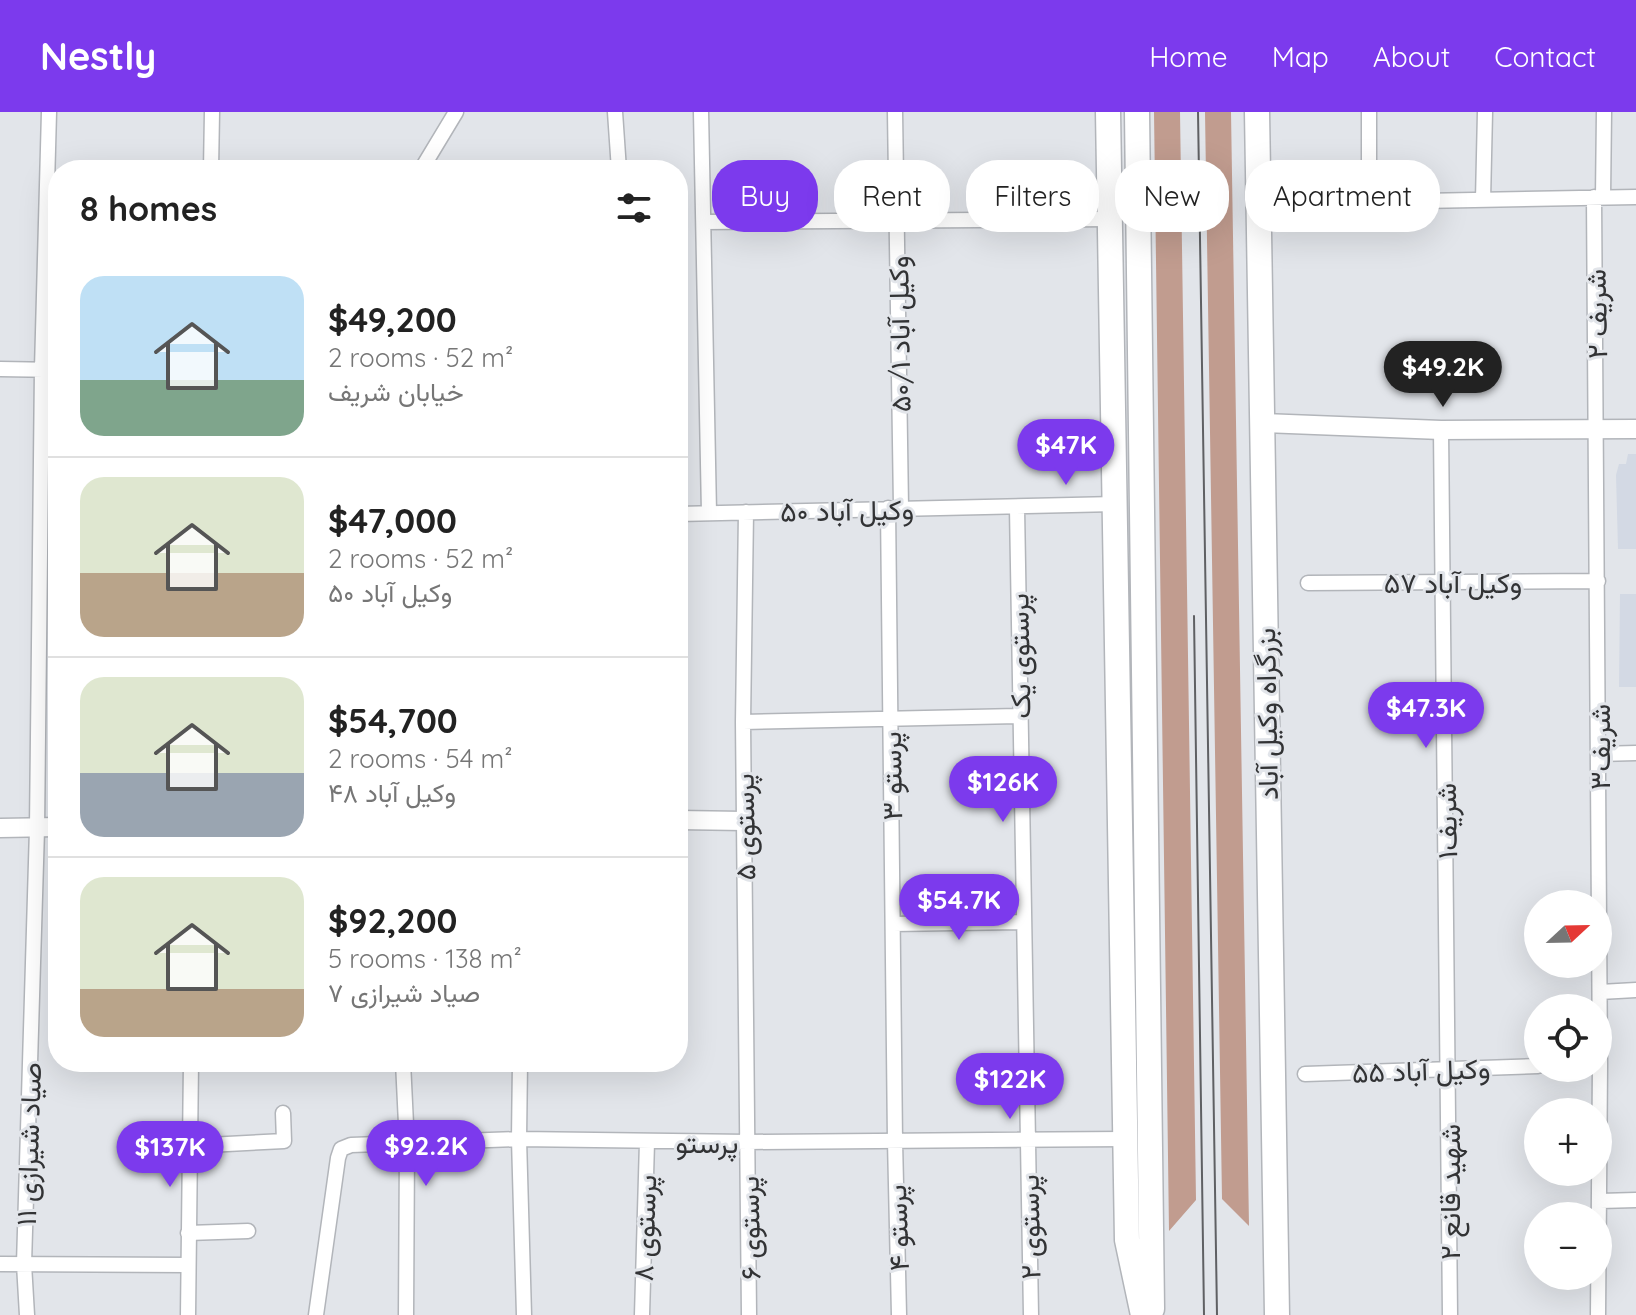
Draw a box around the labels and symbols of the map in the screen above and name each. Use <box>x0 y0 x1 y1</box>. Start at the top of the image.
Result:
street label: وکیل آباد ۵۰/۱ <box>880 255 919 413</box>
street label: شریف ۲ <box>1578 269 1615 359</box>
pin: $49.2K <box>1378 341 1508 409</box>
pin: $47K <box>1019 419 1113 487</box>
street label: ۵۰ وکیل آباد <box>780 491 914 530</box>
street label: ۵۷ وکیل آباد <box>1384 565 1522 601</box>
street label: پرستوی یک <box>1000 593 1040 719</box>
street label: بزرگراه وکیل آباد <box>1247 628 1286 800</box>
pin: $47.3K <box>1361 682 1491 750</box>
street label: شریف٣ <box>1582 704 1618 790</box>
street label: پرستو ۳ <box>873 731 911 821</box>
pin: $126K <box>947 756 1059 824</box>
street label: پرستوی ۵ <box>726 773 764 881</box>
street label: شریف١ <box>1428 783 1465 859</box>
pin: $54.7K <box>894 874 1024 942</box>
north arrow <box>1524 890 1612 978</box>
street label: ۵۵ وکیل آباد <box>1351 1050 1491 1091</box>
pin: $122K <box>954 1053 1066 1121</box>
street label: صیاد شیرازی ۱۱ <box>8 1062 49 1226</box>
pin: $92.2K <box>361 1120 491 1188</box>
pin: $137K <box>114 1121 226 1189</box>
street label: شهید قانع ۲ <box>1432 1124 1470 1260</box>
street label: پرستو <box>676 1125 738 1162</box>
street label: پرستوی ۸ <box>625 1174 665 1282</box>
street label: پرستوی ۲ <box>1011 1174 1049 1280</box>
street label: پرستوی ۶ <box>731 1176 769 1280</box>
street label: پرستو ۴ <box>878 1184 918 1272</box>

